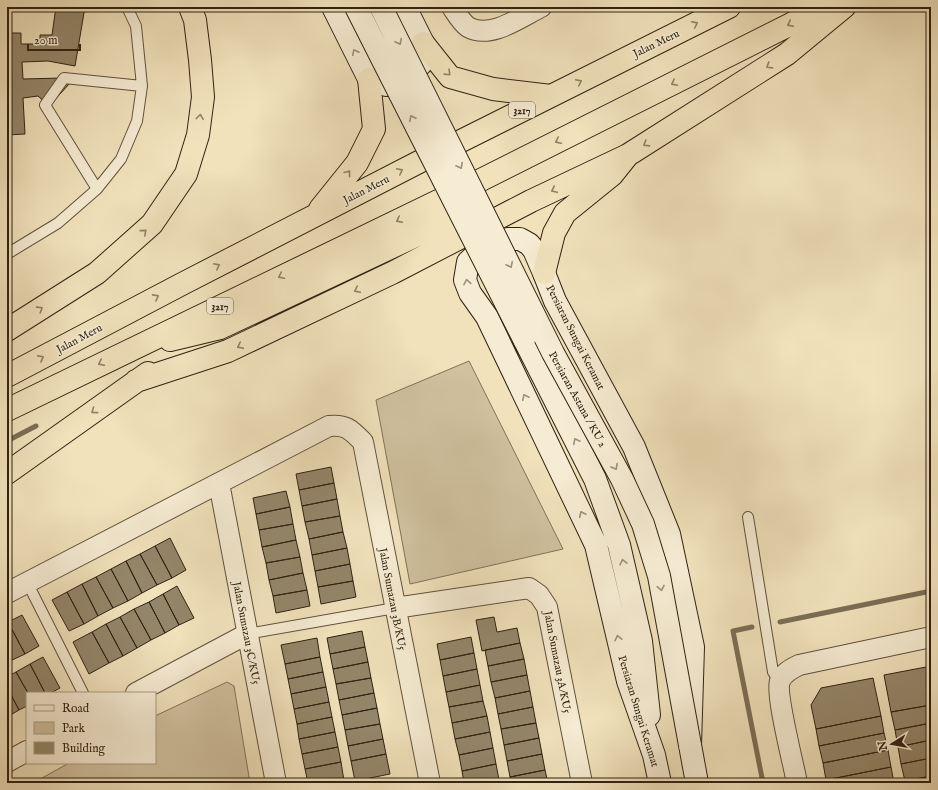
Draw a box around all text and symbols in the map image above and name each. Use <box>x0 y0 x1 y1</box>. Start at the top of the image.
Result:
one-way arrow <box>787 19 794 27</box>
one-way arrow <box>691 21 698 29</box>
scale bar <box>28 26 80 52</box>
street label: Jalan Meru <box>629 27 682 62</box>
text: 20 m <box>34 33 57 48</box>
one-way arrow <box>394 38 402 45</box>
one-way arrow <box>352 49 360 56</box>
one-way arrow <box>766 61 773 68</box>
one-way arrow <box>443 68 451 75</box>
one-way arrow <box>670 78 678 86</box>
one-way arrow <box>575 79 582 87</box>
road number: 3217 <box>509 102 535 118</box>
one-way arrow <box>195 114 204 121</box>
one-way arrow <box>409 114 416 122</box>
one-way arrow <box>554 136 562 144</box>
one-way arrow <box>643 139 650 147</box>
one-way arrow <box>455 162 463 169</box>
one-way arrow <box>396 168 403 176</box>
one-way arrow <box>344 171 351 178</box>
street label: Jalan Meru <box>339 172 392 208</box>
one-way arrow <box>551 185 559 193</box>
one-way arrow <box>395 215 403 223</box>
one-way arrow <box>139 229 147 236</box>
one-way arrow <box>505 261 512 268</box>
one-way arrow <box>213 263 220 271</box>
one-way arrow <box>278 271 286 279</box>
one-way arrow <box>463 278 472 285</box>
street label: Persiaran Sungai Keramat <box>543 283 608 393</box>
one-way arrow <box>354 285 361 293</box>
one-way arrow <box>152 295 160 302</box>
road number: 3217 <box>207 298 233 314</box>
one-way arrow <box>36 306 43 314</box>
street label: Jalan Meru <box>52 321 105 358</box>
one-way arrow <box>236 341 244 349</box>
street label: Persiaran Astana / KU 2 <box>545 349 609 450</box>
one-way arrow <box>37 355 45 363</box>
one-way arrow <box>98 358 106 366</box>
one-way arrow <box>522 394 530 401</box>
one-way arrow <box>91 406 98 414</box>
one-way arrow <box>573 438 580 445</box>
one-way arrow <box>611 463 618 470</box>
one-way arrow <box>579 511 587 518</box>
street label: Jalan Sumazau 3B/KU5 <box>375 545 409 651</box>
one-way arrow <box>619 559 627 565</box>
street label: Jalan Sumazau 3C/KU5 <box>229 579 263 686</box>
one-way arrow <box>656 585 664 591</box>
street label: Jalan Sumazau 3A/KU5 <box>540 608 574 715</box>
one-way arrow <box>614 635 623 642</box>
street label: Persiaran Sungai Keramat <box>614 654 662 769</box>
legend <box>26 692 156 764</box>
text: Road <box>62 701 90 716</box>
text: Park <box>62 721 85 736</box>
north arrow <box>872 724 912 764</box>
text: N <box>875 739 891 753</box>
text: Building <box>62 741 106 756</box>

